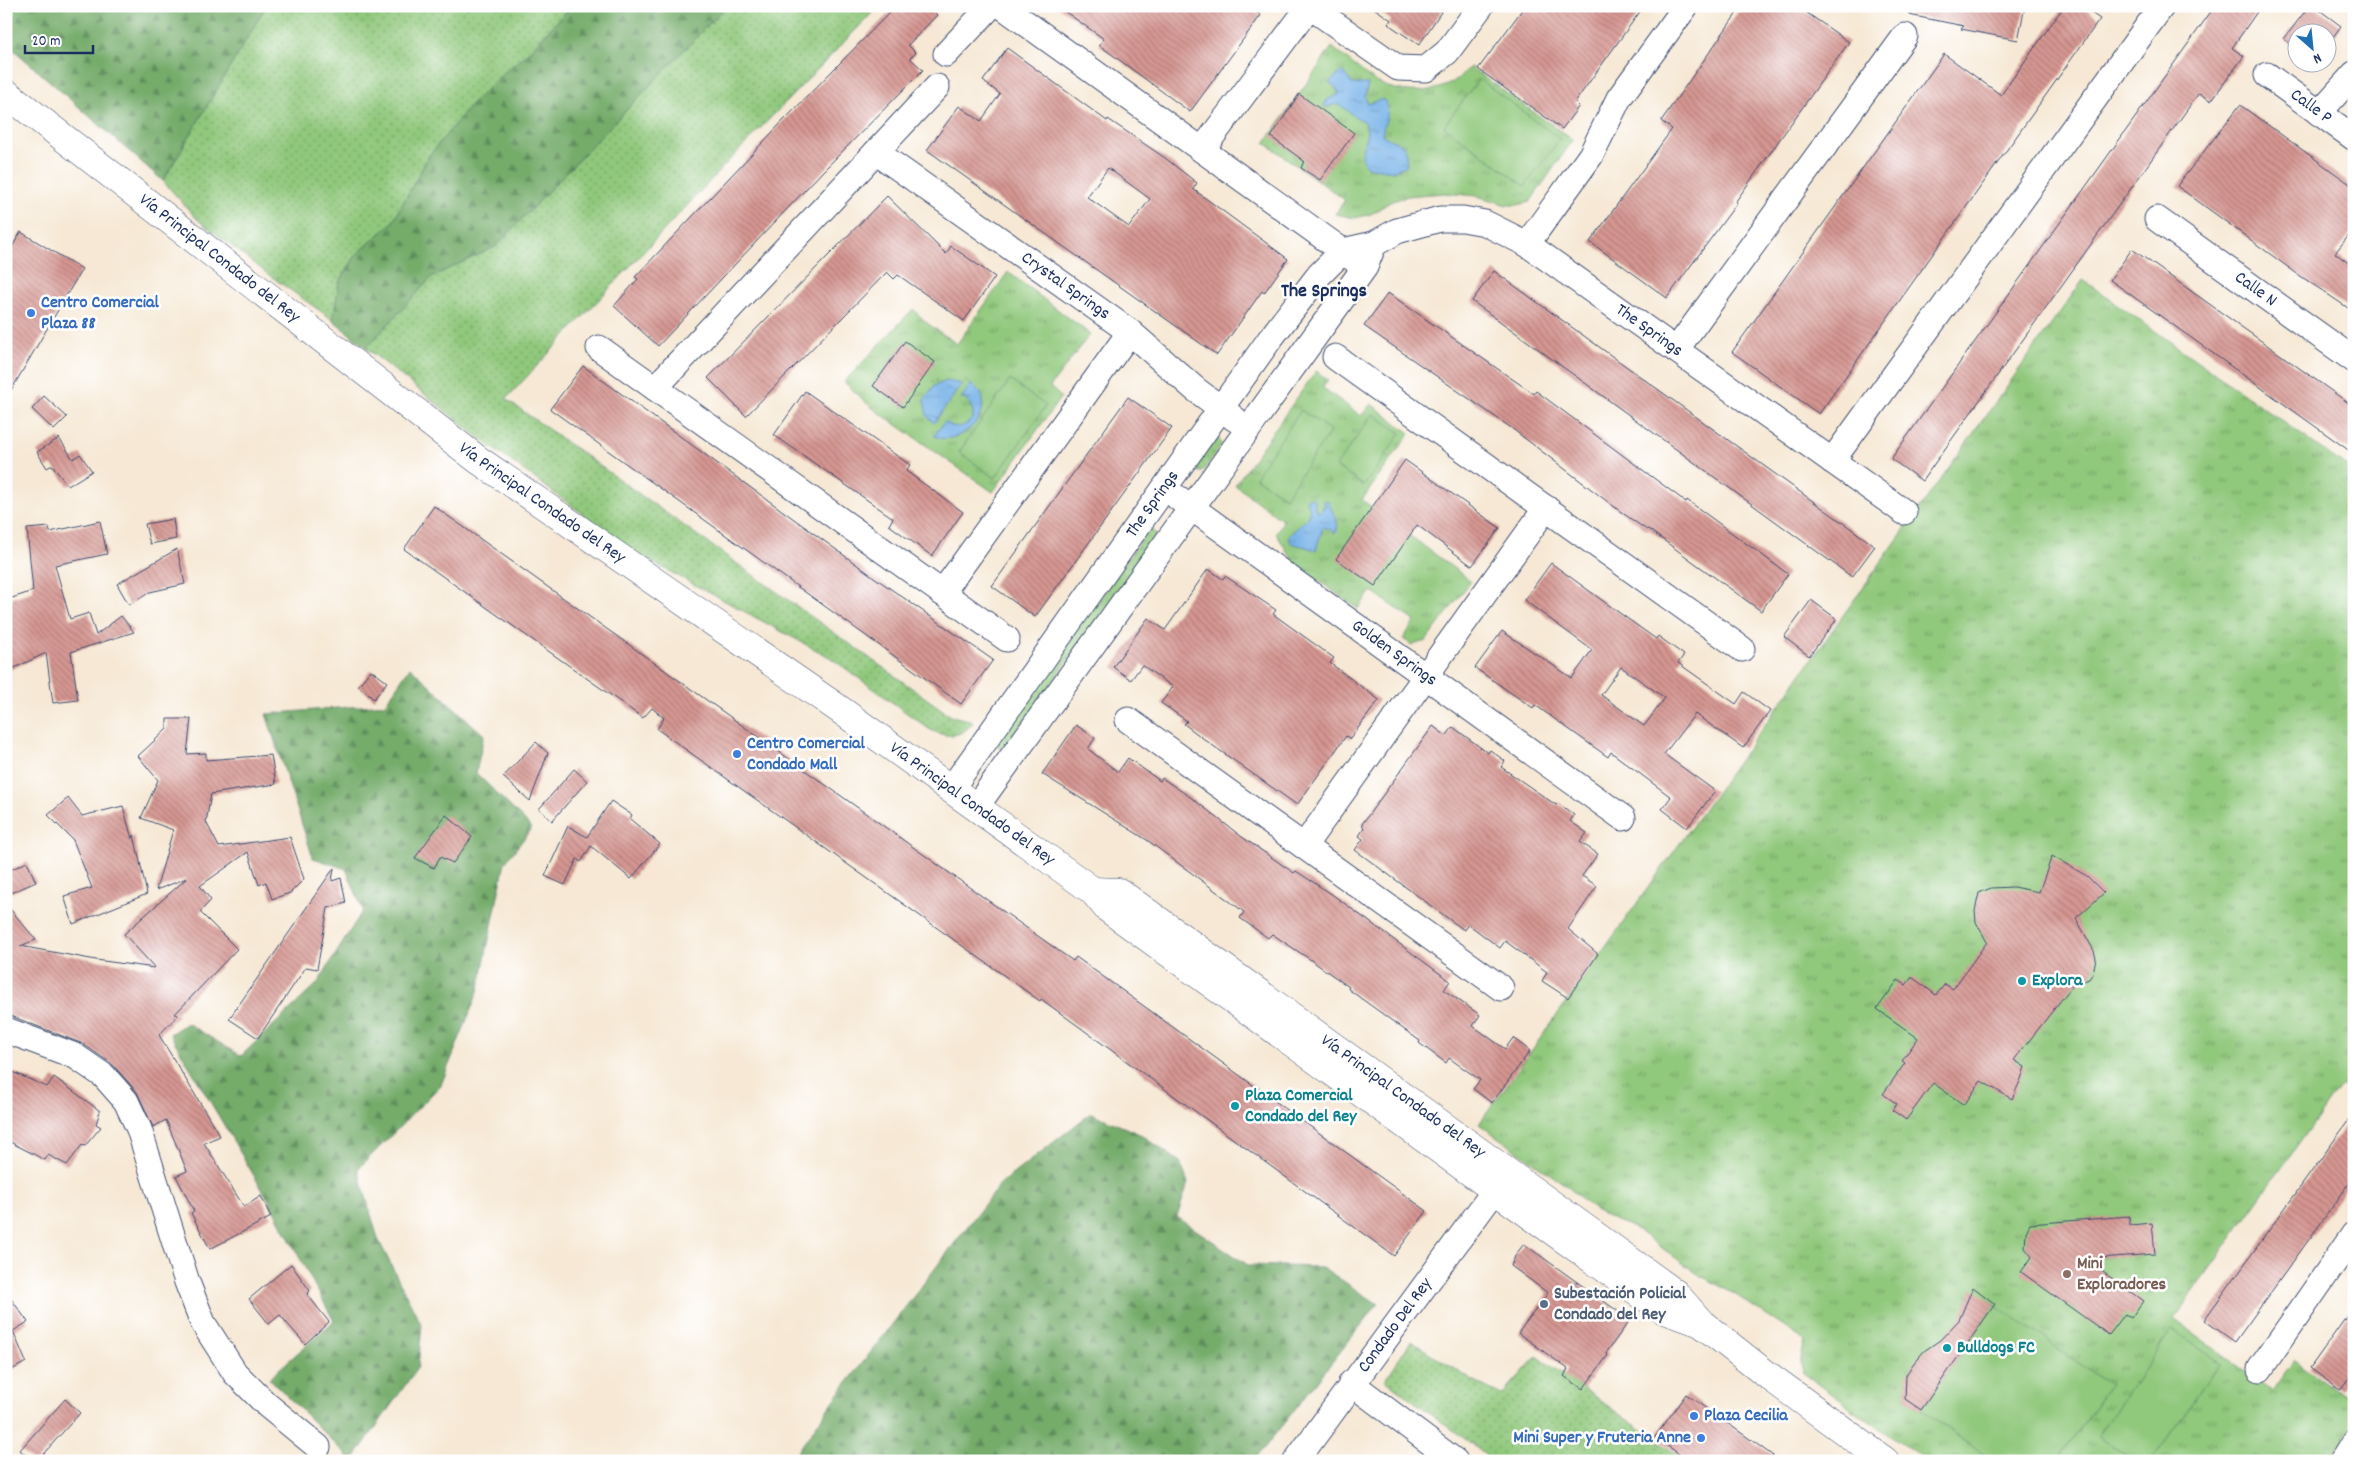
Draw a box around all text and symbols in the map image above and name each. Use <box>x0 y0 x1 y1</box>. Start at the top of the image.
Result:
scale bar <box>25 22 92 54</box>
north arrow <box>2288 22 2338 72</box>
text: 20 m <box>32 31 60 53</box>
text: N <box>2309 47 2325 68</box>
street label: Calle P <box>2285 83 2337 130</box>
street label: Vía Principal Condado del Rey <box>133 188 306 330</box>
street label: Crystal Springs <box>1016 246 1115 326</box>
street label: Calle N <box>2229 266 2282 313</box>
district label: The Springs <box>1281 278 1367 306</box>
place label: Centro Comercial Plaza 88 <box>41 291 159 337</box>
street label: The Springs <box>1610 298 1688 363</box>
marker: Centro Comercial Plaza 88 <box>25 307 37 319</box>
street label: Vía Principal Condado del Rey <box>453 436 631 571</box>
street label: The Springs <box>1120 465 1185 543</box>
street label: Golden Springs <box>1346 614 1442 693</box>
place label: Centro Comercial Condado Mall <box>747 732 865 778</box>
street label: Vía Principal Condado del Rey <box>884 736 1060 873</box>
marker: Centro Comercial Condado Mall <box>731 748 743 760</box>
place label: Explora <box>2032 969 2083 994</box>
marker: Explora <box>2016 975 2028 987</box>
street label: Vía Principal Condado del Rey <box>1315 1029 1491 1165</box>
place label: Plaza Comercial Condado del Rey <box>1245 1084 1357 1130</box>
marker: Plaza Comercial Condado del Rey <box>1229 1100 1241 1112</box>
place label: Mini Exploradores <box>2077 1252 2167 1298</box>
marker: Mini Exploradores <box>2061 1268 2073 1280</box>
street label: Condado Del Rey <box>1352 1272 1439 1378</box>
place label: Subestación Policial Condado del Rey <box>1554 1282 1687 1328</box>
marker: Subestación Policial Condado del Rey <box>1538 1298 1550 1310</box>
place label: Bulldogs FC <box>1957 1336 2035 1361</box>
marker: Bulldogs FC <box>1941 1342 1953 1354</box>
place label: Plaza Cecilia <box>1704 1404 1788 1429</box>
marker: Plaza Cecilia <box>1688 1410 1700 1422</box>
place label: Mini Super y Fruteria Anne <box>1513 1426 1691 1451</box>
marker: Mini Super y Fruteria Anne <box>1695 1432 1707 1444</box>

